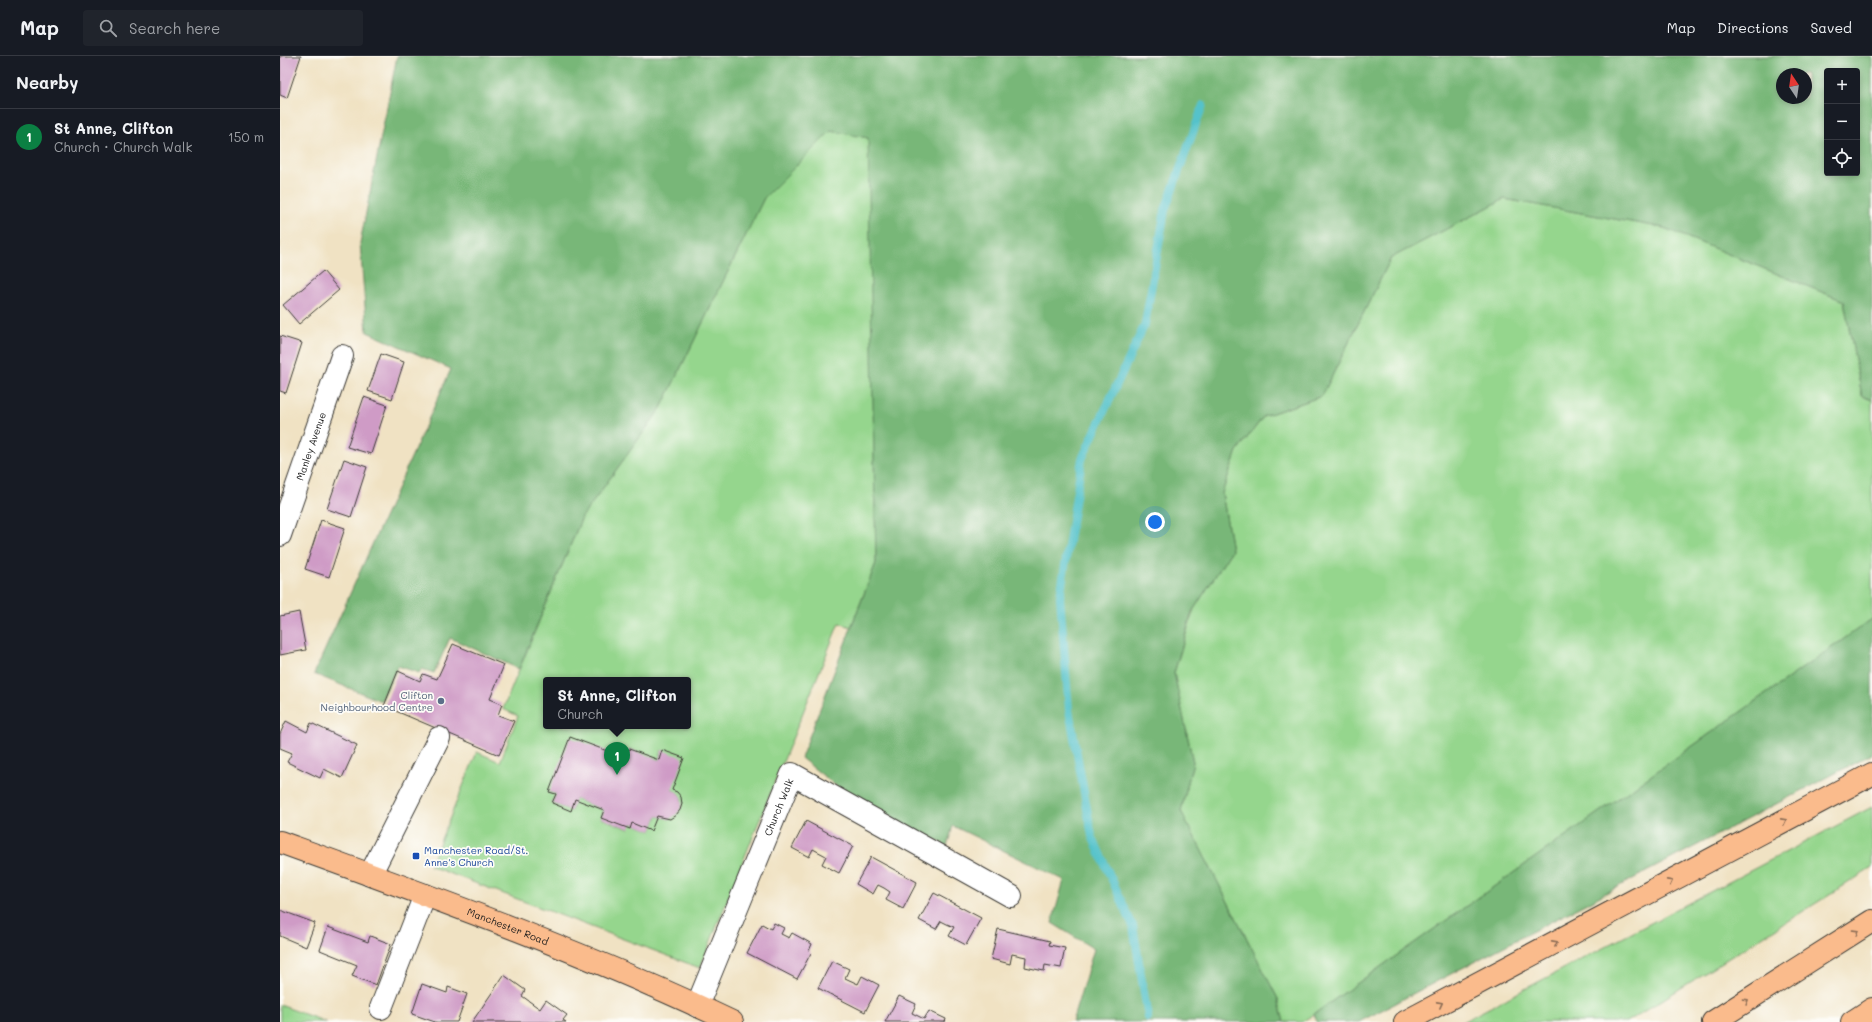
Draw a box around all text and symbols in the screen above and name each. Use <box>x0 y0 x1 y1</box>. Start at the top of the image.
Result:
search box <box>83 10 363 46</box>
text: Map <box>20 15 59 40</box>
icon: search <box>97 17 119 39</box>
text: Search here <box>129 18 220 38</box>
text: Map <box>1667 18 1695 37</box>
text: Directions <box>1717 18 1788 37</box>
text: Saved <box>1810 18 1852 37</box>
north arrow <box>1776 68 1812 104</box>
map controls <box>1824 68 1860 176</box>
button: + <box>1824 68 1860 104</box>
text: Nearby <box>16 71 78 93</box>
button: − <box>1824 104 1860 140</box>
text: St Anne, Clifton <box>54 118 173 138</box>
text: 1 <box>26 128 32 145</box>
text: 150 m <box>228 128 264 145</box>
text: Church · Church Walk <box>54 138 192 155</box>
button: locate <box>1824 140 1860 176</box>
street label: Manley Avenue <box>292 410 329 482</box>
your location <box>1145 512 1165 532</box>
popup <box>543 677 691 729</box>
text: St Anne, Clifton <box>557 685 677 705</box>
place label: Clifton Neighbourhood Centre <box>321 688 433 714</box>
marker: Clifton Neighbourhood Centre <box>436 696 446 706</box>
text: Church <box>557 705 603 722</box>
pin: 1 <box>604 742 630 775</box>
street label: Church Walk <box>760 776 796 838</box>
one-way arrow <box>1780 818 1787 826</box>
place label: Manchester Road/St. Anne's Church <box>424 843 528 869</box>
marker: Manchester Road/St. Anne's Church <box>411 851 421 861</box>
one-way arrow <box>1666 880 1673 887</box>
street label: Manchester Road <box>465 904 551 949</box>
one-way arrow <box>1852 929 1859 936</box>
one-way arrow <box>1551 940 1558 948</box>
one-way arrow <box>1742 998 1749 1006</box>
one-way arrow <box>1436 1001 1443 1009</box>

